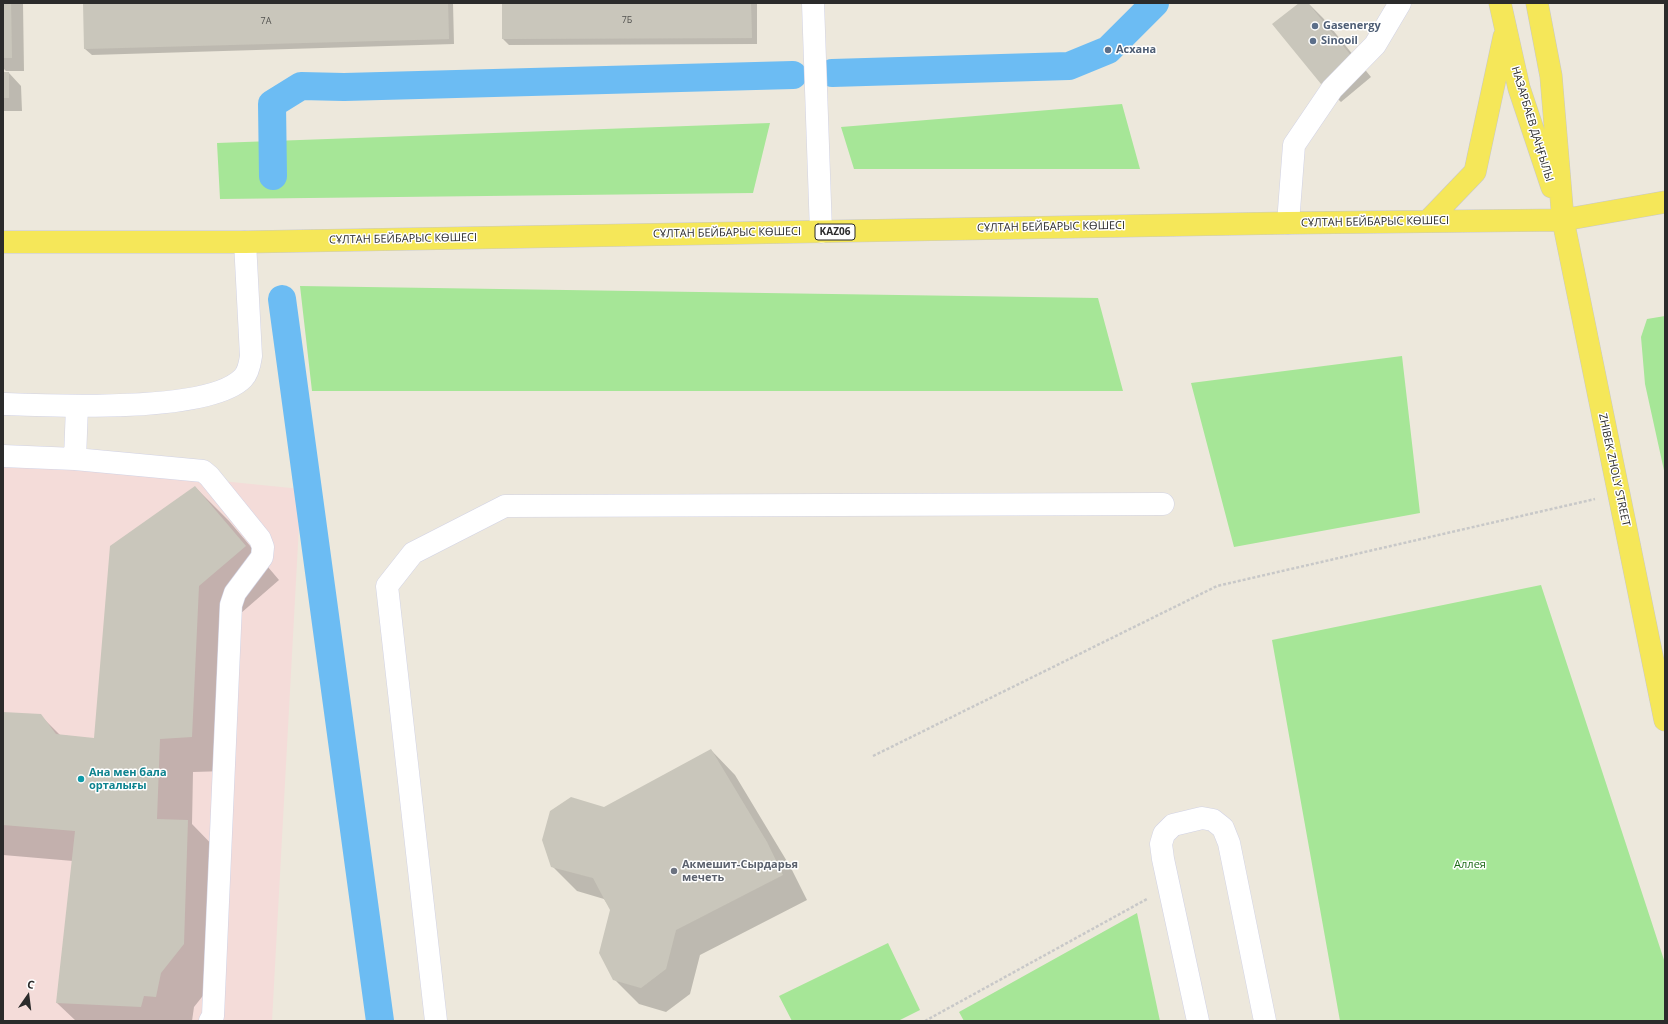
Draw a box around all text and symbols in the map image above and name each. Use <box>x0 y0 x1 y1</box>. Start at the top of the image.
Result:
house number: 7Б <box>622 15 632 25</box>
house number: 7А <box>261 16 271 26</box>
place label: Gasenergy <box>1323 19 1381 33</box>
marker: Gasenergy <box>1310 21 1320 31</box>
place label: Sinooil <box>1321 34 1358 48</box>
marker: Sinooil <box>1308 36 1318 46</box>
place label: Асхана <box>1116 43 1156 57</box>
marker: Асхана <box>1103 45 1113 55</box>
street label: НАЗАРБАЕВ ДАҢҒЫЛЫ <box>1508 65 1556 183</box>
street label: СҰЛТАН БЕЙБАРЫС КӨШЕСІ <box>1301 214 1449 230</box>
street label: СҰЛТАН БЕЙБАРЫС КӨШЕСІ <box>977 219 1125 235</box>
road number: KAZ06 <box>815 224 855 240</box>
street label: СҰЛТАН БЕЙБАРЫС КӨШЕСІ <box>653 225 801 241</box>
street label: СҰЛТАН БЕЙБАРЫС КӨШЕСІ <box>329 231 477 247</box>
street label: ZHIBEK ZHOLY STREET <box>1596 412 1632 528</box>
place label: Ана мен бала орталығы <box>89 766 167 792</box>
marker: Ана мен бала орталығы <box>76 774 86 784</box>
place label: Акмешит-Сырдарья мечеть <box>682 858 798 884</box>
park label: Аллея <box>1454 858 1486 872</box>
marker: Акмешит-Сырдарья мечеть <box>669 866 679 876</box>
north arrow <box>8 976 48 1016</box>
text: С <box>26 976 36 992</box>

